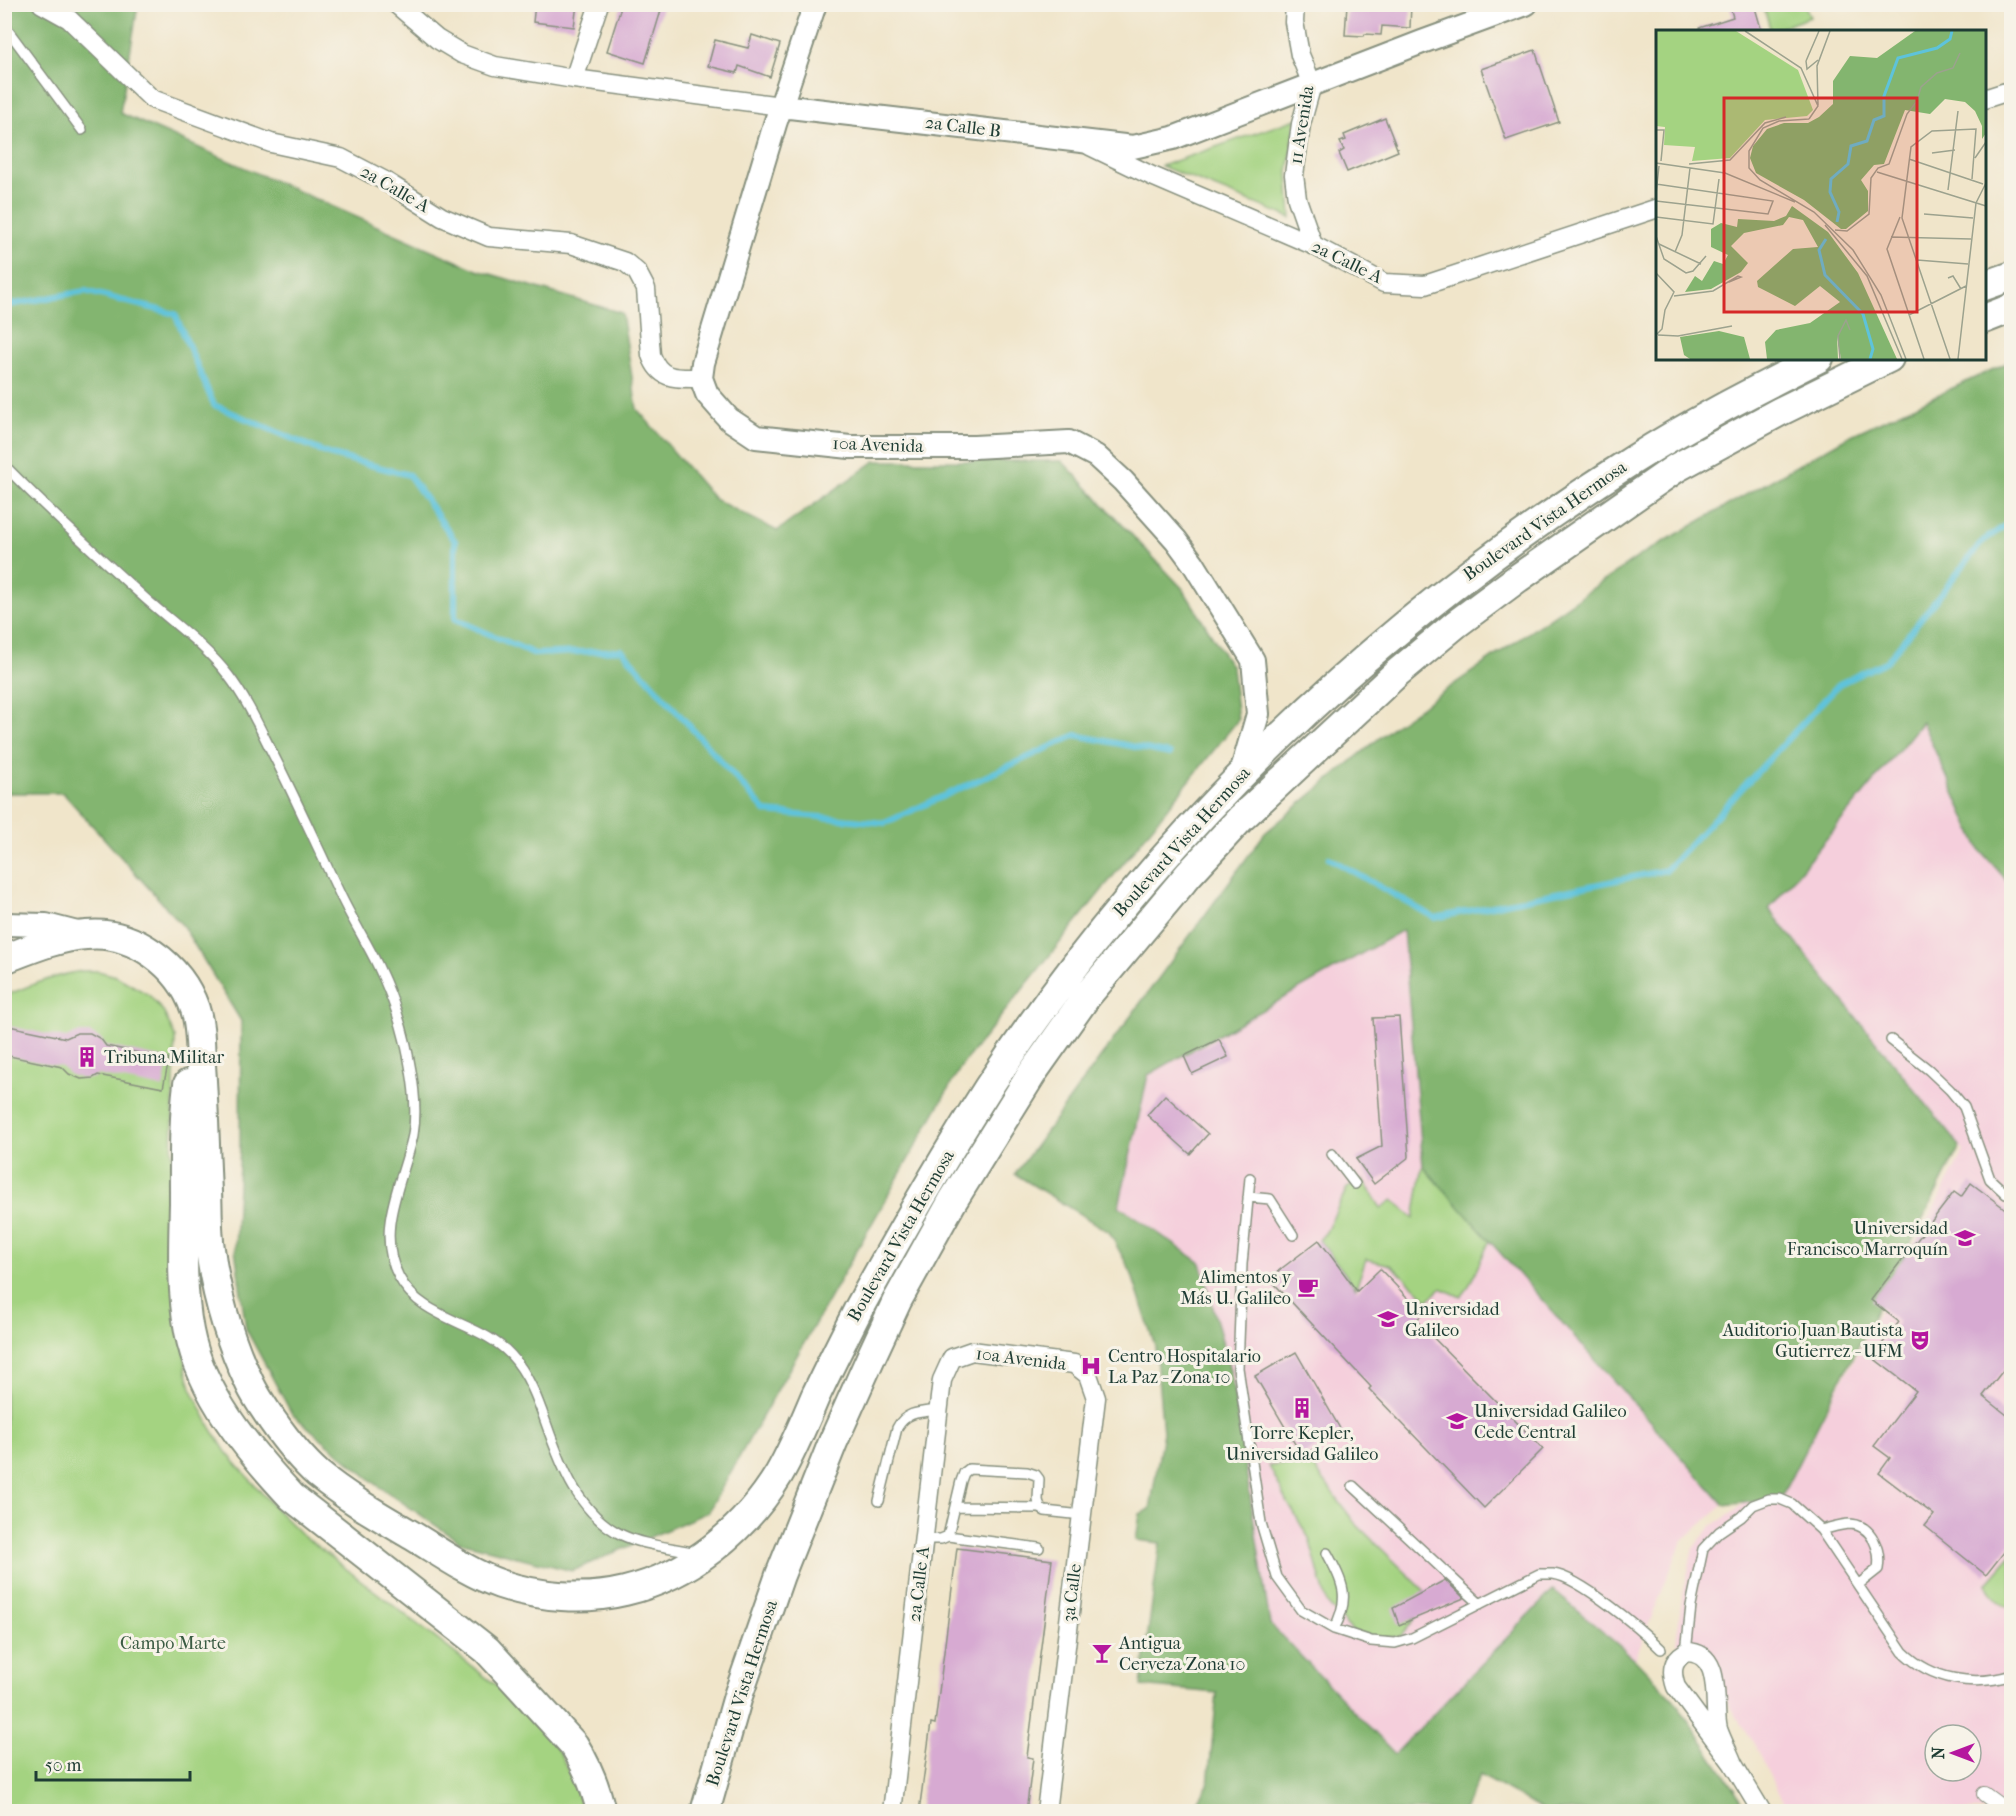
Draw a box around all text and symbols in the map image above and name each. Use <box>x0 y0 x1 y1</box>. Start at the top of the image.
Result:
inset map <box>1656 30 1986 360</box>
street label: 11 Avenida <box>1285 84 1319 166</box>
street label: 2a Calle B <box>924 112 1002 142</box>
street label: 2a Calle A <box>357 161 434 217</box>
street label: 2a Calle A <box>1308 236 1386 288</box>
street label: 10a Avenida <box>832 433 925 457</box>
street label: Boulevard Vista Hermosa <box>1459 456 1631 585</box>
street label: Boulevard Vista Hermosa <box>1109 762 1255 921</box>
building icon: Tribuna Militar <box>75 1045 99 1069</box>
place label: Tribuna Militar <box>104 1047 225 1068</box>
street label: Boulevard Vista Hermosa <box>843 1146 959 1325</box>
place label: Universidad Francisco Marroquín <box>1787 1218 1949 1260</box>
school or university icon: Universidad Francisco Marroquín <box>1953 1226 1977 1250</box>
place label: Alimentos y Más U. Galileo <box>1180 1267 1292 1309</box>
cafe icon: Alimentos y Más U. Galileo <box>1296 1275 1320 1299</box>
place label: Universidad Galileo <box>1405 1299 1500 1341</box>
school or university icon: Universidad Galileo <box>1376 1307 1400 1331</box>
place label: Auditorio Juan Bautista Gutierrez - UFM <box>1722 1320 1904 1362</box>
theatre icon: Auditorio Juan Bautista Gutierrez - UFM <box>1908 1328 1932 1352</box>
street label: 10a Avenida <box>975 1343 1068 1375</box>
place label: Centro Hospitalario La Paz - Zona 10 <box>1108 1346 1261 1388</box>
hospital icon: Centro Hospitalario La Paz - Zona 10 <box>1079 1354 1103 1378</box>
building icon: Torre Kepler, Universidad Galileo <box>1290 1396 1314 1420</box>
place label: Universidad Galileo Cede Central <box>1474 1401 1627 1443</box>
school or university icon: Universidad Galileo Cede Central <box>1445 1409 1469 1433</box>
place label: Torre Kepler, Universidad Galileo <box>1226 1423 1378 1465</box>
street label: 2a Calle A <box>904 1545 934 1623</box>
street label: 3a Calle <box>1058 1562 1086 1623</box>
street label: Boulevard Vista Hermosa <box>702 1597 782 1789</box>
park label: Campo Marte <box>120 1633 226 1654</box>
place label: Antigua Cerveza Zona 10 <box>1118 1633 1245 1675</box>
bar icon: Antigua Cerveza Zona 10 <box>1090 1641 1114 1665</box>
north arrow <box>1923 1723 1983 1783</box>
scale bar <box>36 1744 190 1782</box>
text: N <box>1929 1746 1948 1759</box>
text: 50 m <box>45 1755 82 1776</box>

